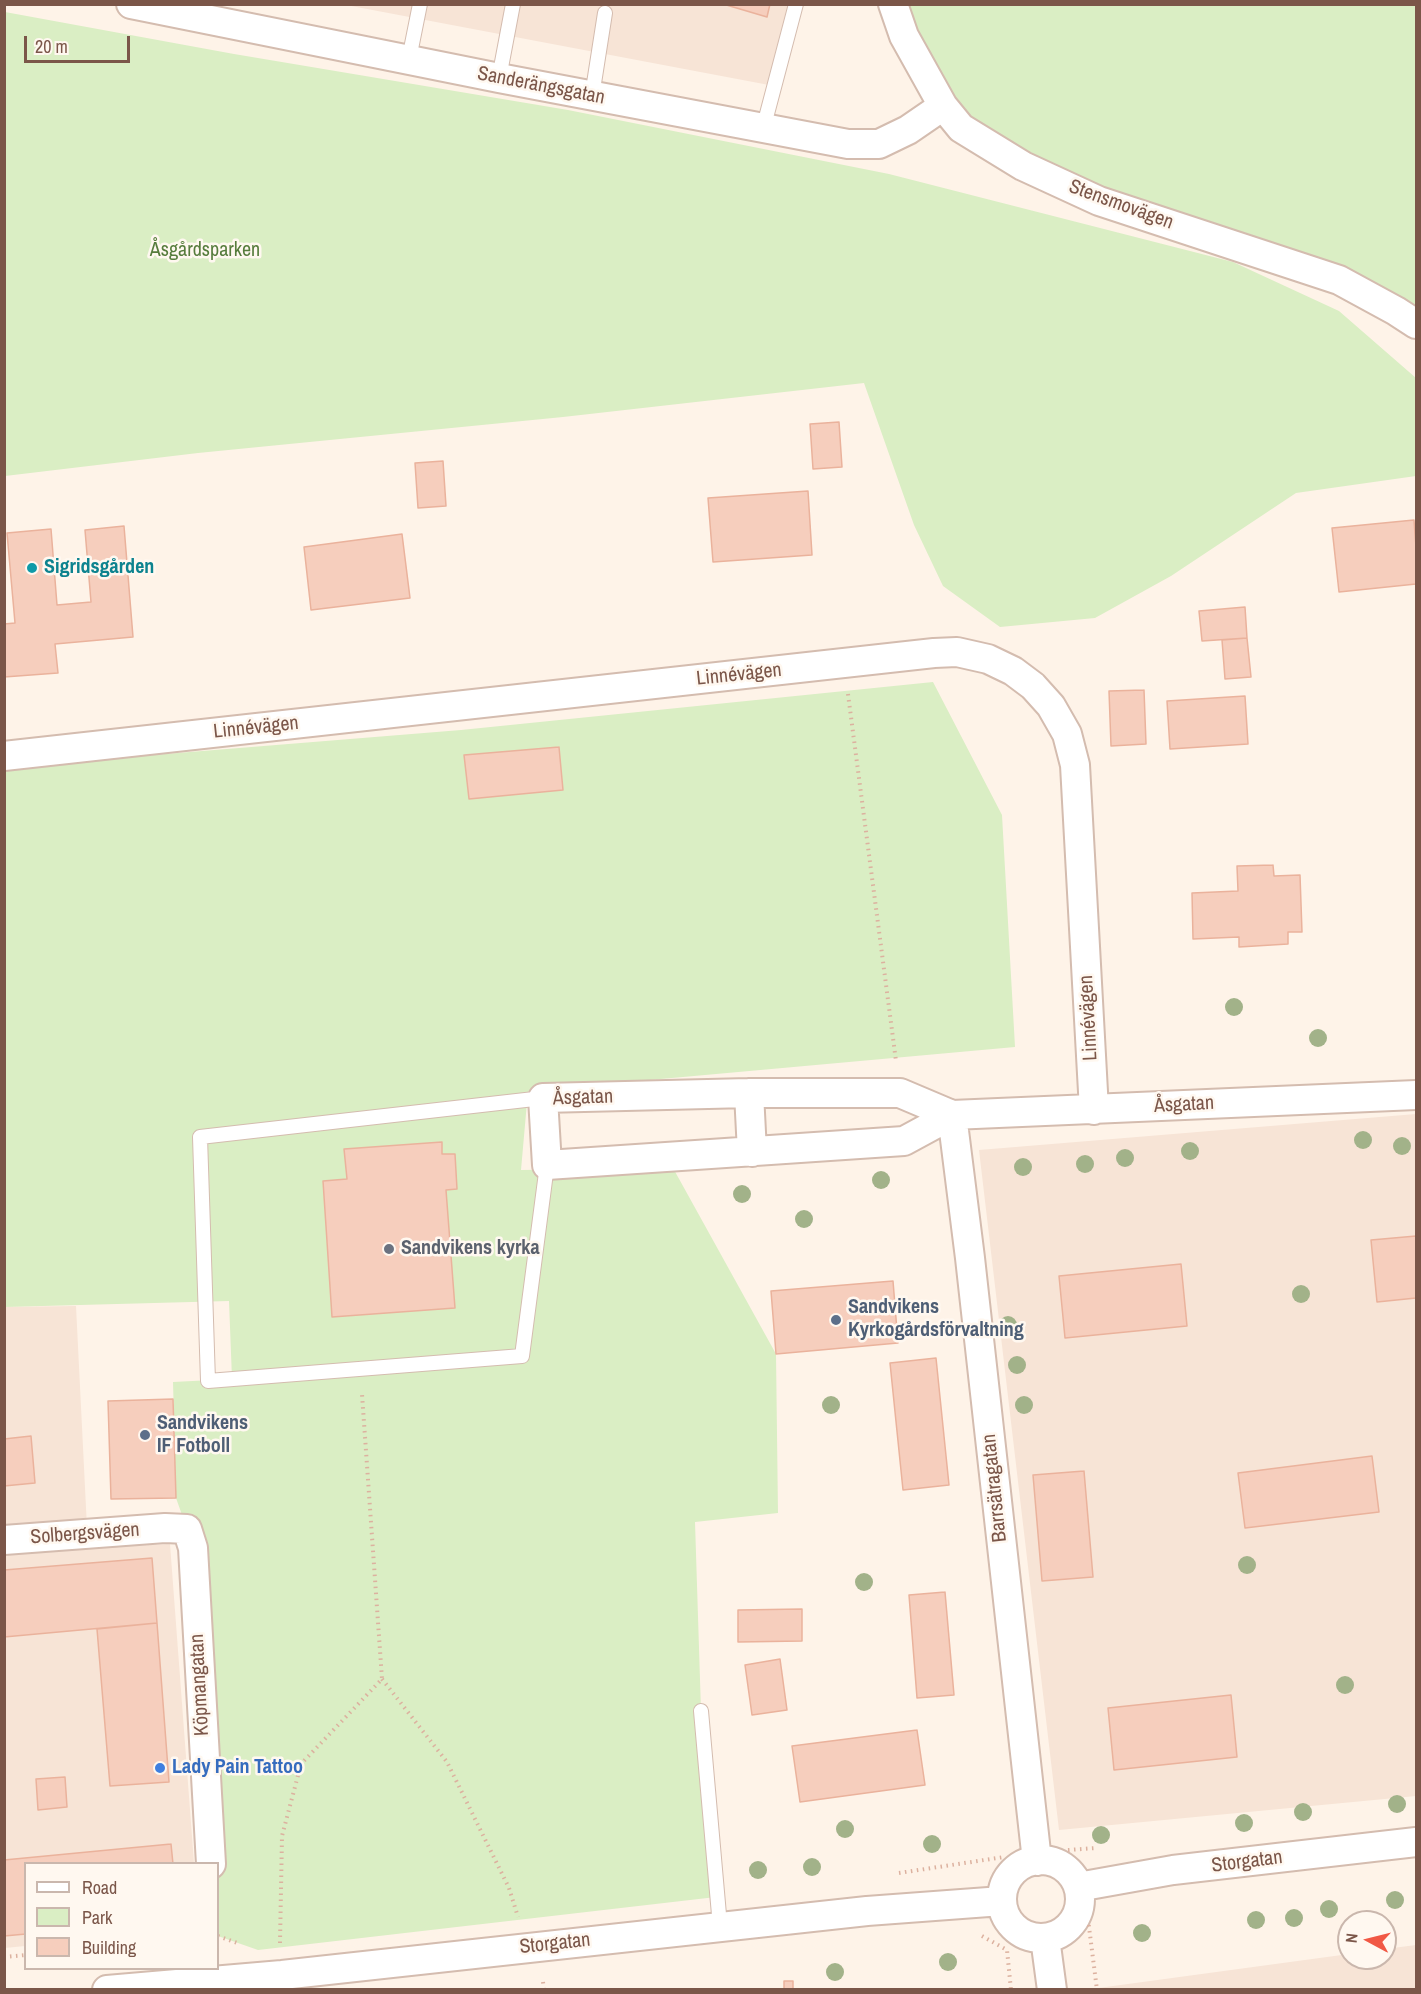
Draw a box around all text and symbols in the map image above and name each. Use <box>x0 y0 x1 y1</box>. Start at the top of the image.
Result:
scale bar <box>27 24 134 62</box>
text: 20 m <box>35 34 68 59</box>
street label: Sanderängsgatan <box>475 62 607 110</box>
street label: Stensmovägen <box>1065 175 1177 235</box>
park label: Åsgårdsparken <box>150 239 260 263</box>
place label: Sigridsgården <box>44 556 154 580</box>
marker: Sigridsgården <box>25 561 39 575</box>
street label: Linnévägen <box>695 659 783 691</box>
street label: Linnévägen <box>212 712 300 744</box>
street label: Linnévägen <box>1075 975 1103 1061</box>
street label: Åsgatan <box>553 1085 613 1111</box>
street label: Åsgatan <box>1153 1091 1215 1119</box>
place label: Sandvikens kyrka <box>401 1237 540 1261</box>
marker: Sandvikens kyrka <box>382 1242 396 1256</box>
place label: Sandvikens Kyrkogårdsförvaltning <box>848 1296 1024 1343</box>
marker: Sandvikens Kyrkogårdsförvaltning <box>829 1313 843 1327</box>
place label: Sandvikens IF Fotboll <box>157 1412 248 1459</box>
marker: Sandvikens IF Fotboll <box>138 1428 152 1442</box>
street label: Barrsätragatan <box>977 1433 1013 1543</box>
street label: Solbergsvägen <box>30 1518 140 1550</box>
street label: Köpmangatan <box>185 1633 215 1737</box>
place label: Lady Pain Tattoo <box>172 1756 303 1780</box>
marker: Lady Pain Tattoo <box>153 1761 167 1775</box>
street label: Storgatan <box>1210 1846 1284 1878</box>
legend <box>24 1862 219 1970</box>
text: Road <box>82 1875 117 1900</box>
text: Park <box>82 1905 112 1930</box>
north arrow <box>1337 1910 1397 1970</box>
street label: Storgatan <box>518 1928 592 1960</box>
text: N <box>1340 1932 1363 1944</box>
text: Building <box>82 1935 136 1960</box>

